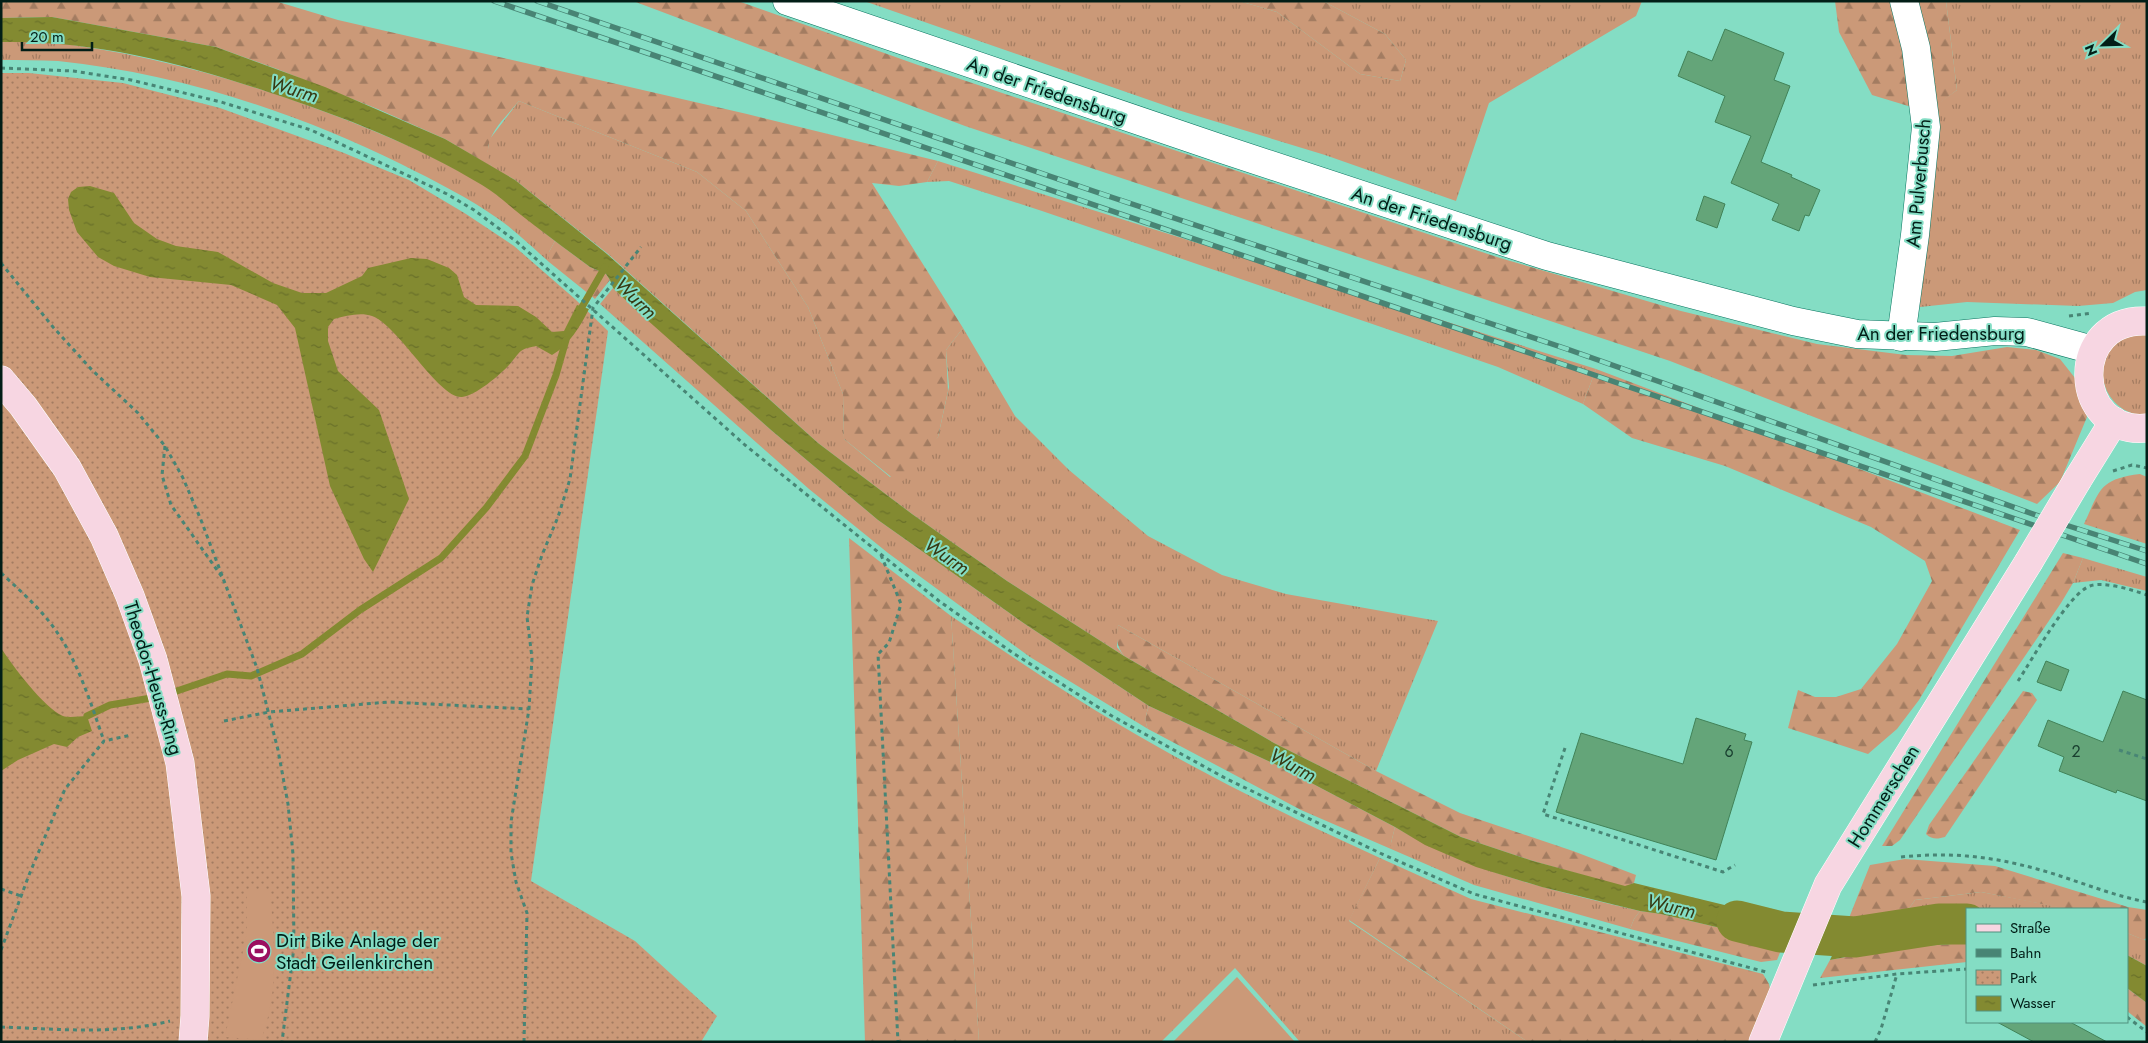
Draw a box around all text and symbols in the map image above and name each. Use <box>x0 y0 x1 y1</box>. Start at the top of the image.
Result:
scale bar <box>22 20 92 52</box>
north arrow <box>2078 20 2128 70</box>
text: 20 m <box>30 26 64 48</box>
text: N <box>2080 41 2102 59</box>
street label: An der Friedensburg <box>963 50 1130 131</box>
water label: Wurm <box>266 68 322 111</box>
street label: Am Pulverbusch <box>1899 117 1938 249</box>
street label: An der Friedensburg <box>1348 180 1516 257</box>
water label: Wurm <box>608 270 664 326</box>
street label: An der Friedensburg <box>1857 320 2025 347</box>
water label: Wurm <box>918 530 975 583</box>
street label: Theodor-Heuss-Ring <box>117 598 190 758</box>
house number: 6 <box>1724 740 1734 763</box>
street label: Hommerschen <box>1841 740 1926 853</box>
house number: 2 <box>2071 740 2081 763</box>
water label: Wurm <box>1264 741 1322 790</box>
water label: Wurm <box>1643 887 1698 926</box>
legend <box>1966 908 2128 1023</box>
text: Straße <box>2010 917 2051 939</box>
place label: Dirt Bike Anlage der Stadt Geilenkirchen <box>276 927 440 976</box>
sports icon: Dirt Bike Anlage der Stadt Geilenkirchen <box>246 938 272 964</box>
text: Bahn <box>2010 942 2041 964</box>
text: Park <box>2010 967 2037 989</box>
text: Wasser <box>2010 992 2056 1014</box>

